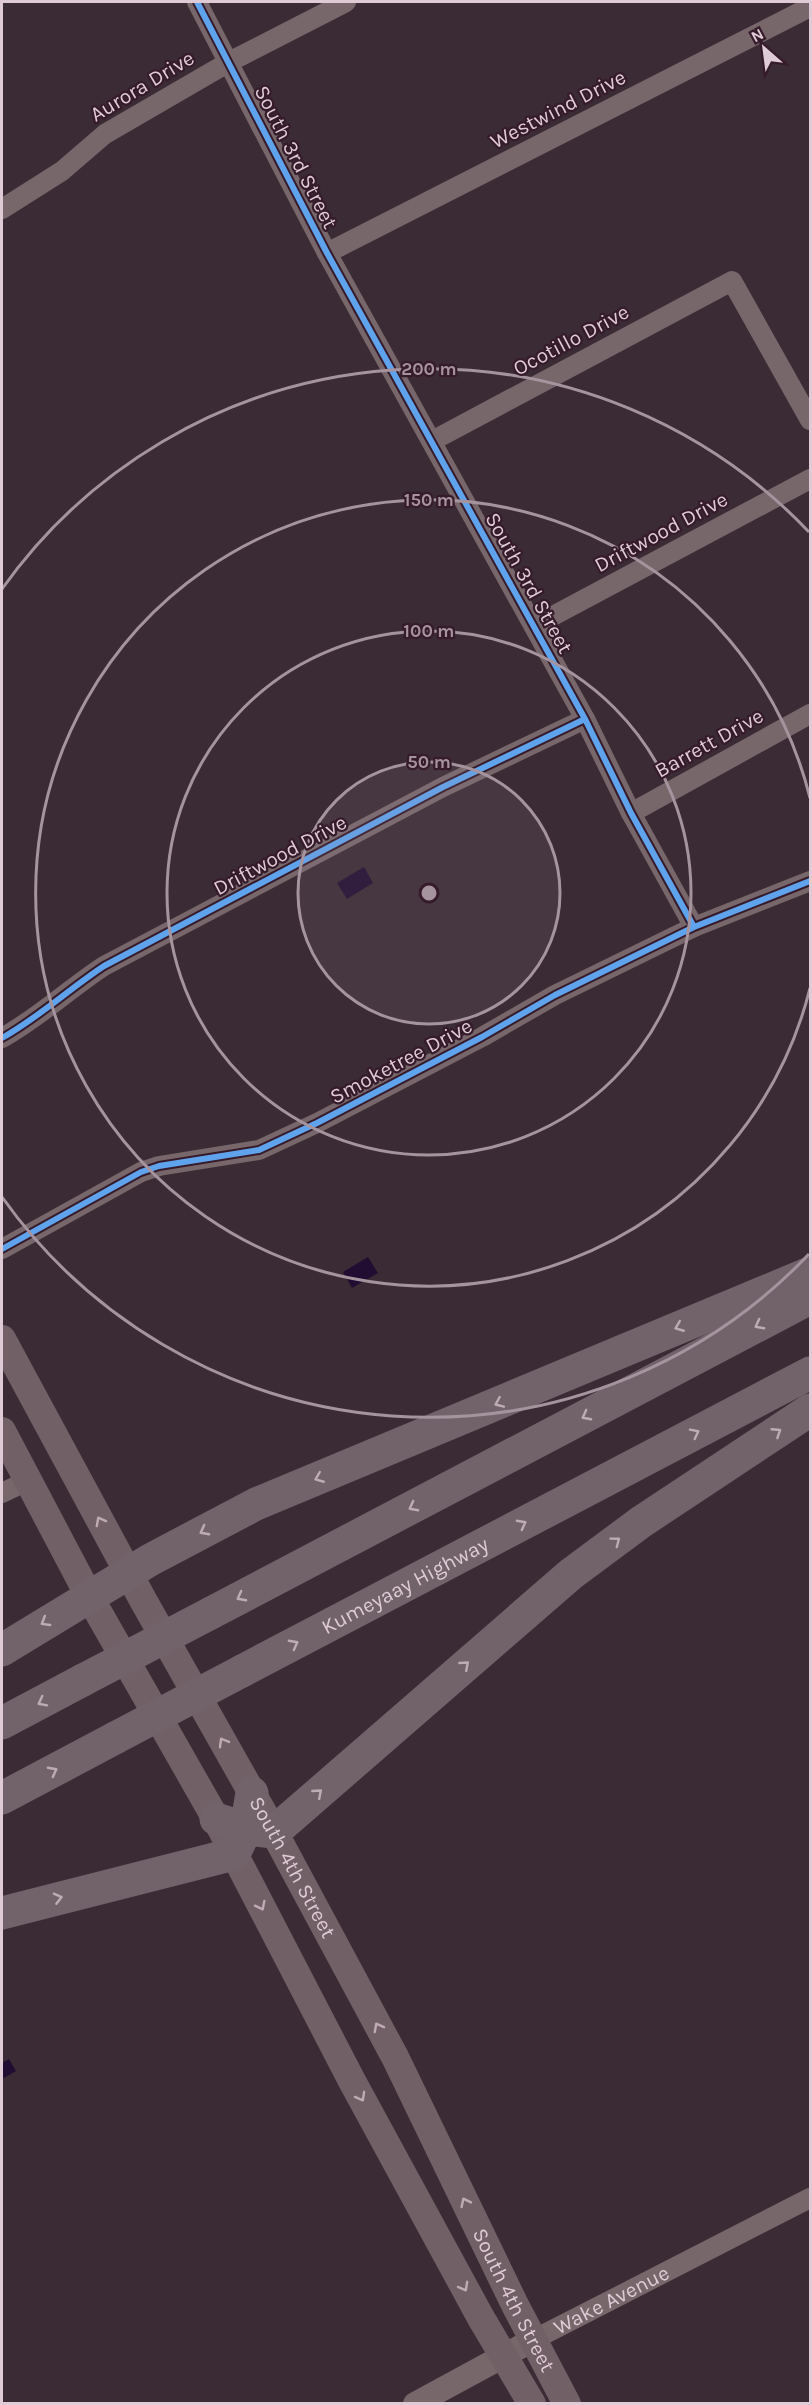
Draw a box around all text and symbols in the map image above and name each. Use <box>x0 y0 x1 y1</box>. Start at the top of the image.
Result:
north arrow <box>734 18 794 78</box>
text: N <box>748 24 767 46</box>
street label: Aurora Drive <box>86 46 198 126</box>
street label: Westwind Drive <box>486 65 630 153</box>
street label: South 3rd Street <box>250 81 342 233</box>
street label: Ocotillo Drive <box>509 300 633 380</box>
text: 200 m <box>401 358 457 380</box>
street label: Driftwood Drive <box>590 487 732 577</box>
text: 150 m <box>404 489 454 511</box>
street label: South 3rd Street <box>480 508 578 658</box>
text: 100 m <box>404 620 454 642</box>
street label: Barrett Drive <box>651 703 767 783</box>
text: 50 m <box>407 751 451 773</box>
street label: Driftwood Drive <box>209 810 351 900</box>
centre of rings <box>419 883 439 903</box>
street label: Smoketree Drive <box>326 1013 476 1109</box>
one-way arrow <box>754 1318 765 1329</box>
one-way arrow <box>674 1320 685 1332</box>
one-way arrow <box>494 1396 505 1408</box>
one-way arrow <box>582 1409 593 1420</box>
one-way arrow <box>770 1428 781 1439</box>
one-way arrow <box>689 1429 699 1440</box>
one-way arrow <box>314 1471 325 1483</box>
one-way arrow <box>409 1500 420 1511</box>
one-way arrow <box>96 1517 107 1527</box>
one-way arrow <box>516 1519 527 1531</box>
one-way arrow <box>200 1524 210 1535</box>
street label: Kumeyaay Highway <box>317 1532 493 1639</box>
one-way arrow <box>609 1538 620 1549</box>
one-way arrow <box>236 1590 247 1601</box>
one-way arrow <box>41 1615 51 1626</box>
one-way arrow <box>288 1640 298 1651</box>
one-way arrow <box>458 1661 469 1672</box>
one-way arrow <box>37 1694 48 1706</box>
one-way arrow <box>219 1738 231 1748</box>
one-way arrow <box>47 1767 58 1778</box>
one-way arrow <box>311 1790 322 1801</box>
street label: South 4th Street <box>244 1792 341 1942</box>
one-way arrow <box>53 1893 63 1906</box>
one-way arrow <box>254 1899 265 1910</box>
one-way arrow <box>374 2022 385 2033</box>
one-way arrow <box>354 2091 365 2102</box>
one-way arrow <box>460 2197 472 2208</box>
street label: South 4th Street <box>468 2224 560 2376</box>
street label: Wake Avenue <box>550 2260 673 2339</box>
one-way arrow <box>457 2281 468 2291</box>

